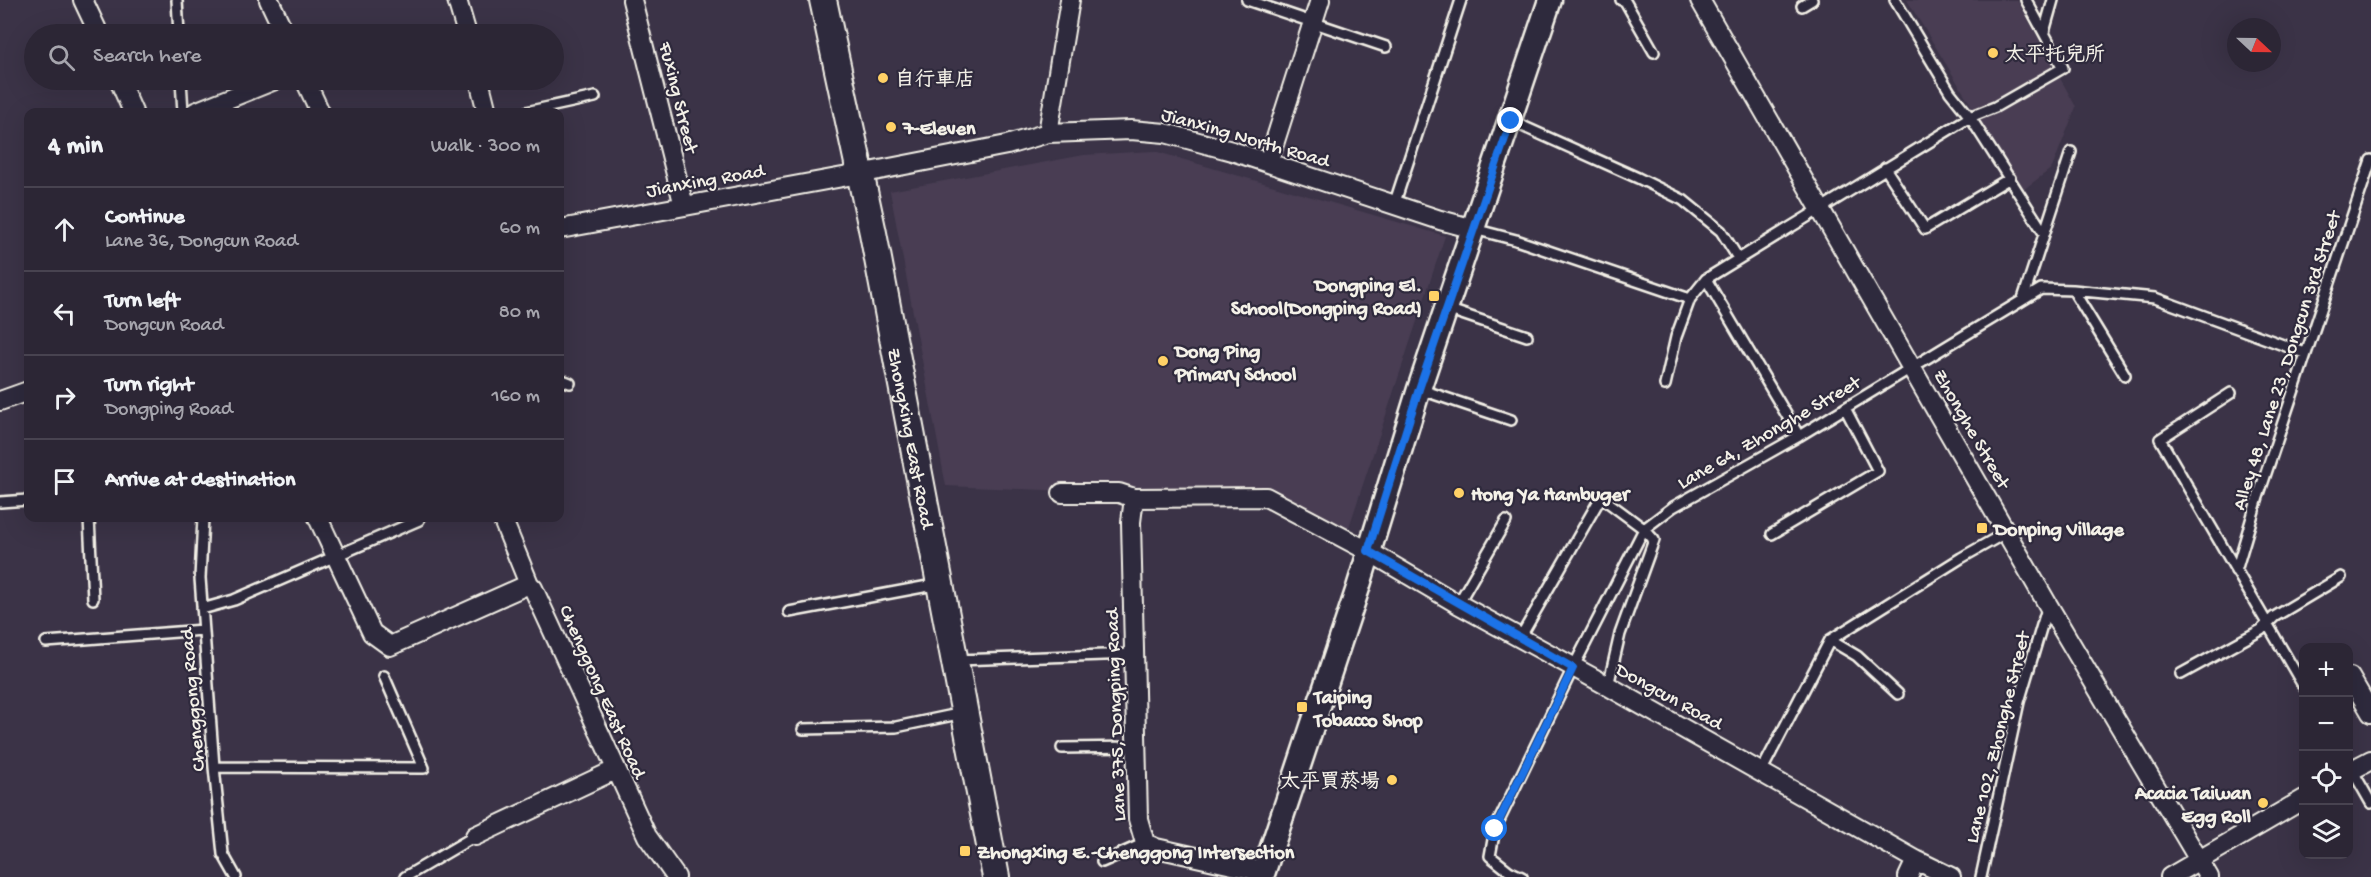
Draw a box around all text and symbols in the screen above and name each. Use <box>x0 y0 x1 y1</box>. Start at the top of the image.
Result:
north arrow <box>2227 18 2281 72</box>
search box <box>24 24 564 90</box>
street label: Fuxing Street <box>651 39 702 157</box>
icon: search <box>45 41 78 74</box>
place label: 太平托兒所 <box>2005 43 2105 68</box>
text: Search here <box>93 44 201 70</box>
marker: 太平托兒所 <box>1986 46 2000 60</box>
place label: 自行車店 <box>895 68 975 93</box>
marker: 自行車店 <box>876 71 890 85</box>
street label: Jianxing North Road <box>1158 104 1334 175</box>
route end <box>1497 107 1523 133</box>
place label: 7-Eleven <box>902 119 976 142</box>
marker: 7-Eleven <box>884 120 898 134</box>
text: 4 min <box>48 132 103 163</box>
text: Walk · 300 m <box>431 136 540 159</box>
street label: Jianxing Road <box>645 160 769 204</box>
text: Continue <box>105 205 185 231</box>
street label: Alley 48, Lane 23, Dongcun 3rd Street <box>2229 207 2348 514</box>
icon: ahead <box>48 213 81 246</box>
text: 60 m <box>500 218 540 241</box>
text: Lane 36, Dongcun Road <box>105 231 298 254</box>
place label: Dongping El. School(Dongping Road) <box>1231 276 1422 322</box>
text: Turn left <box>105 289 179 315</box>
marker: Dongping El. School(Dongping Road) <box>1427 289 1441 303</box>
icon: left <box>48 297 81 330</box>
text: 80 m <box>499 302 540 325</box>
text: Dongcun Road <box>105 315 223 338</box>
place label: Dong Ping Primary School <box>1173 342 1297 388</box>
street label: Zhongxing East Road <box>880 347 938 533</box>
marker: Dong Ping Primary School <box>1156 354 1170 368</box>
street label: Zhonghe Street <box>1926 366 2014 495</box>
street label: Lane 64, Zhonghe Street <box>1674 371 1867 496</box>
text: Turn right <box>105 373 193 399</box>
icon: right <box>48 381 81 414</box>
text: 160 m <box>491 386 540 409</box>
text: Dongping Road <box>105 399 233 422</box>
icon: arrive <box>48 465 81 498</box>
text: Arrive at destination <box>105 468 295 494</box>
place label: Hong Ya Hambuger <box>1471 485 1631 508</box>
marker: Hong Ya Hambuger <box>1452 486 1466 500</box>
place label: Donping Village <box>1992 520 2124 543</box>
marker: Donping Village <box>1975 521 1989 535</box>
street label: Chenggong East Road <box>552 602 650 785</box>
street label: Lane 375, Dongping Road <box>1102 606 1133 822</box>
street label: Chenggong Road <box>177 625 212 772</box>
street label: Lane 102, Zhonghe Street <box>1962 628 2037 846</box>
map controls <box>2299 643 2353 859</box>
button: + <box>2299 643 2353 697</box>
street label: Dongcun Road <box>1609 658 1728 738</box>
place label: Taiping Tobacco Shop <box>1312 688 1423 734</box>
button: − <box>2299 697 2353 751</box>
marker: Taiping Tobacco Shop <box>1295 700 1309 714</box>
button: locate <box>2299 751 2353 805</box>
place label: 太平買菸場 <box>1280 770 1380 795</box>
marker: 太平買菸場 <box>1385 773 1399 787</box>
place label: Acacia Taiwan Egg Roll <box>2134 784 2252 830</box>
marker: Acacia Taiwan Egg Roll <box>2256 796 2270 810</box>
button: layers <box>2299 805 2353 859</box>
route start <box>1481 815 1507 841</box>
place label: Zhongxing E.-Chenggong Intersection <box>977 843 1295 866</box>
marker: Zhongxing E.-Chenggong Intersection <box>958 844 972 858</box>

